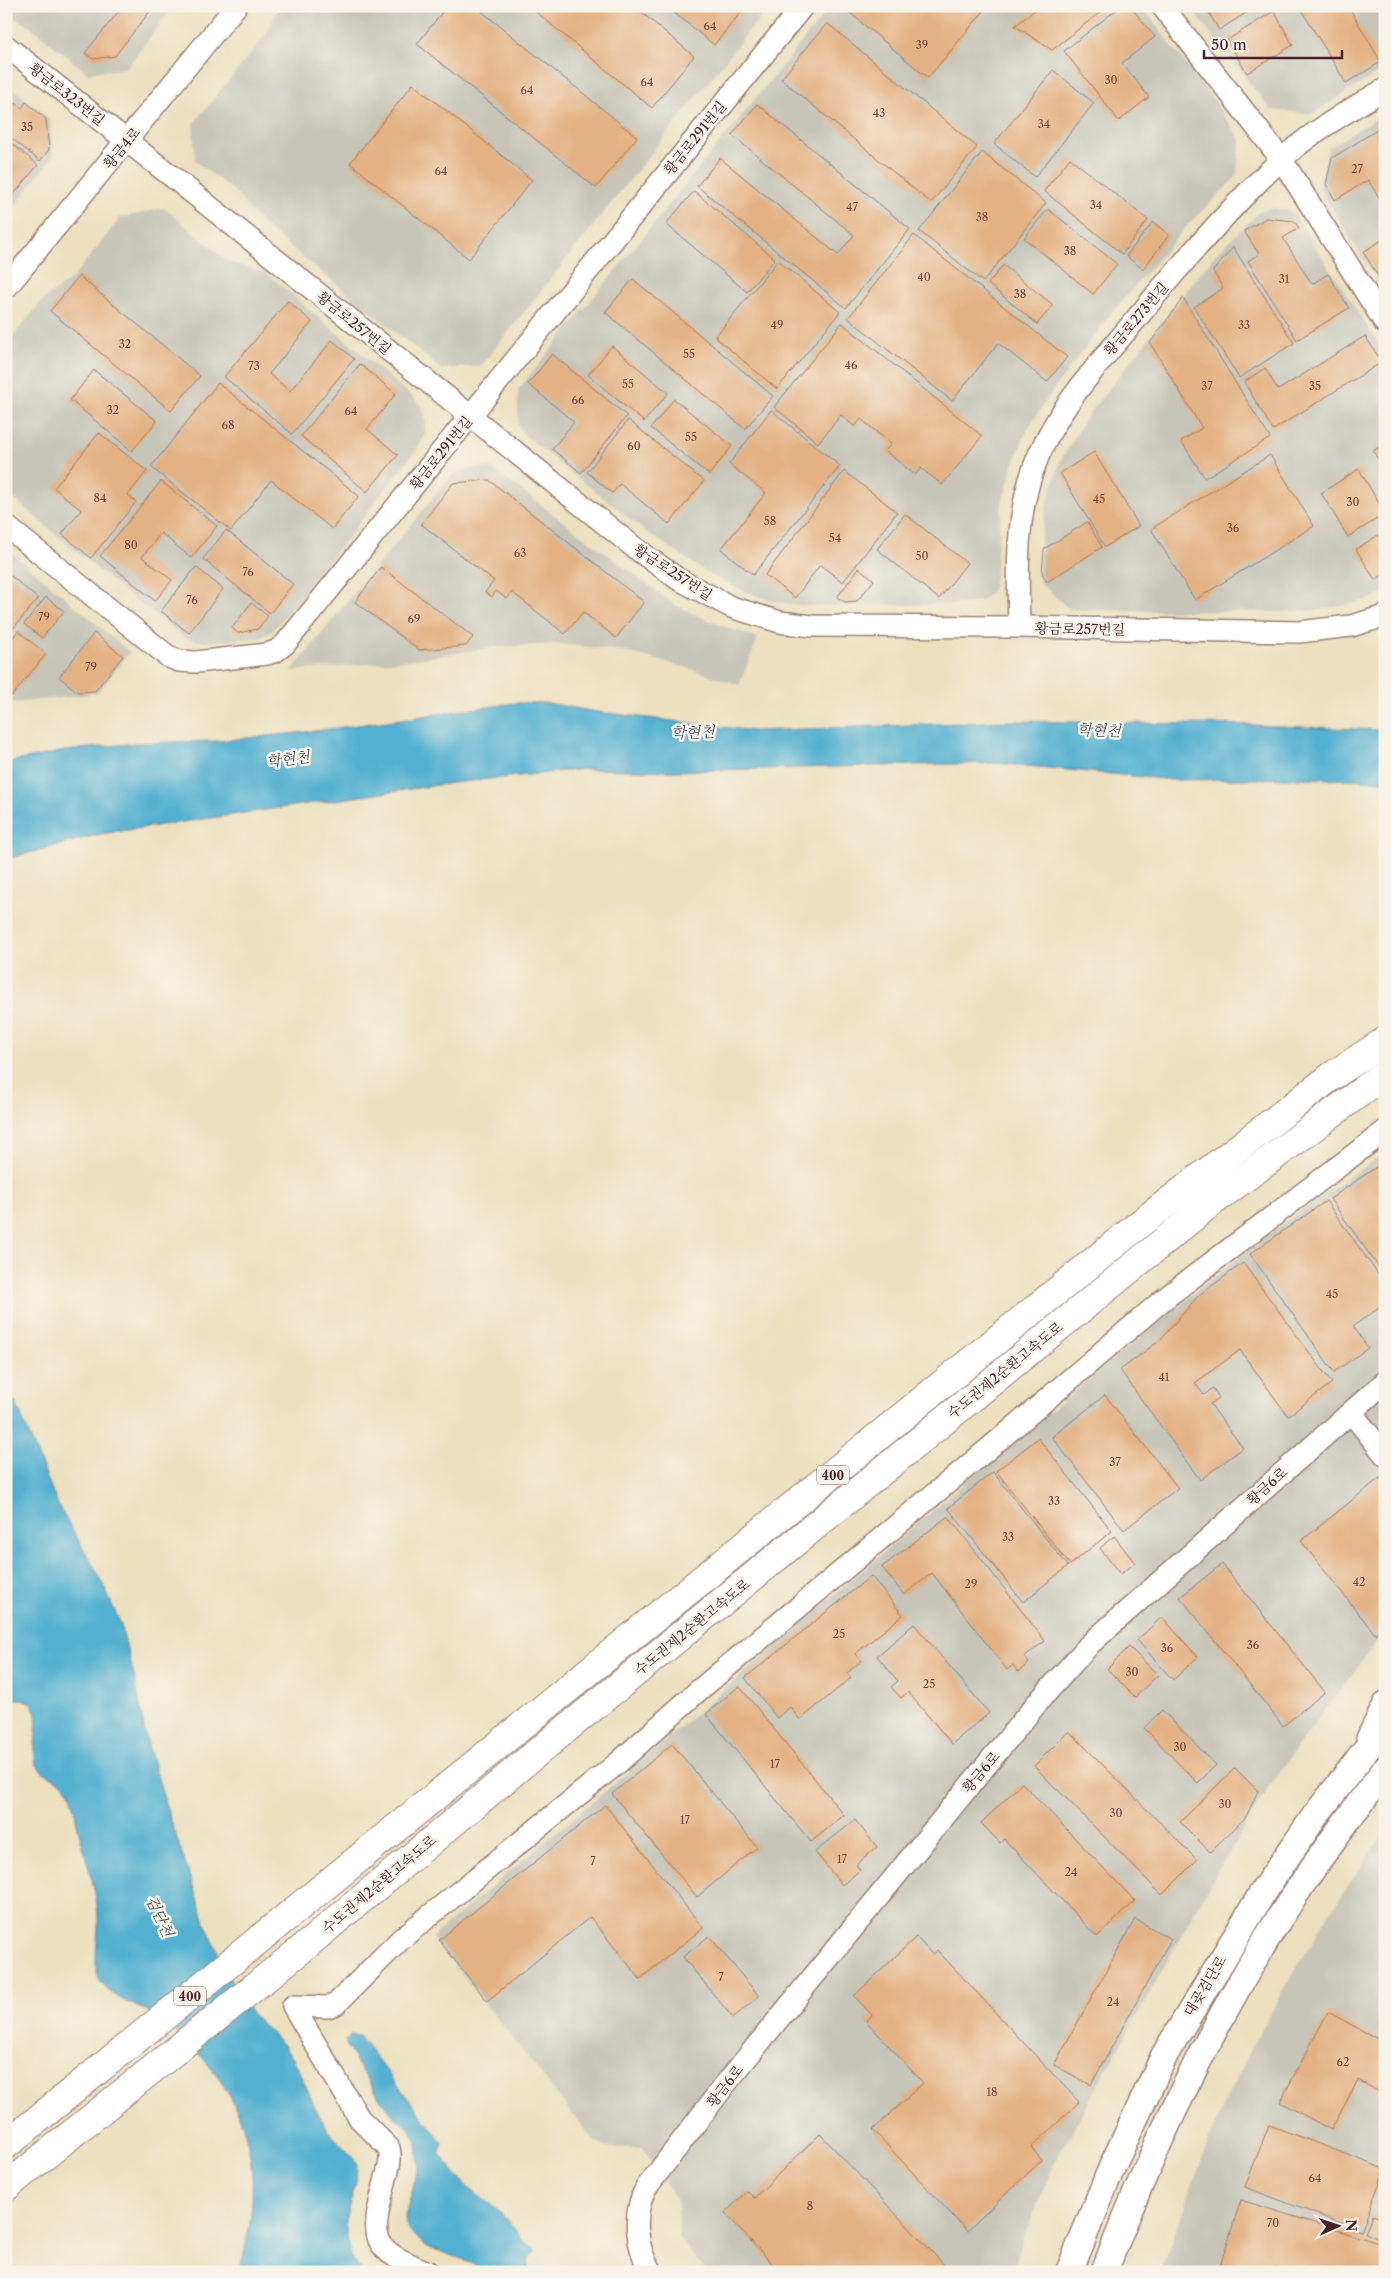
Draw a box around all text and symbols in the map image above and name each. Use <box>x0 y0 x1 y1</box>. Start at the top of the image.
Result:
house number: 64 <box>704 19 716 33</box>
scale bar <box>1204 28 1341 60</box>
text: 50 m <box>1211 35 1247 54</box>
house number: 39 <box>916 38 928 52</box>
street label: 황금로323번길 <box>26 59 108 129</box>
house number: 30 <box>1104 73 1118 87</box>
house number: 64 <box>641 75 653 89</box>
house number: 64 <box>521 83 533 97</box>
street label: 황금로291번길 <box>660 97 730 179</box>
house number: 43 <box>873 106 885 120</box>
house number: 34 <box>1038 117 1050 131</box>
house number: 35 <box>21 120 33 134</box>
street label: 황금4로 <box>100 123 145 173</box>
house number: 27 <box>1351 162 1363 176</box>
house number: 64 <box>435 164 447 178</box>
house number: 34 <box>1090 198 1102 212</box>
house number: 47 <box>846 200 858 214</box>
house number: 38 <box>976 210 988 224</box>
house number: 38 <box>1064 244 1076 258</box>
house number: 40 <box>917 270 931 284</box>
house number: 31 <box>1279 272 1290 286</box>
street label: 황금로273번길 <box>1100 279 1172 359</box>
house number: 38 <box>1014 287 1026 301</box>
street label: 황금로257번길 <box>313 288 395 358</box>
house number: 49 <box>771 318 783 332</box>
house number: 33 <box>1238 318 1250 332</box>
house number: 32 <box>119 337 131 351</box>
house number: 55 <box>683 347 695 361</box>
house number: 46 <box>845 358 858 372</box>
house number: 73 <box>248 359 260 373</box>
house number: 55 <box>622 377 634 391</box>
house number: 37 <box>1201 379 1213 393</box>
house number: 35 <box>1309 379 1321 393</box>
house number: 66 <box>572 393 585 407</box>
house number: 32 <box>107 403 119 417</box>
house number: 64 <box>345 404 357 418</box>
street label: 황금로291번길 <box>406 412 476 494</box>
house number: 68 <box>222 418 234 432</box>
house number: 55 <box>685 430 697 444</box>
house number: 60 <box>627 439 641 453</box>
house number: 84 <box>94 491 106 505</box>
house number: 45 <box>1093 492 1105 506</box>
house number: 30 <box>1346 495 1360 509</box>
house number: 58 <box>764 514 776 528</box>
house number: 36 <box>1227 521 1240 535</box>
house number: 54 <box>829 531 841 545</box>
house number: 80 <box>124 538 138 552</box>
street label: 황금로257번길 <box>630 540 716 604</box>
house number: 63 <box>514 546 526 560</box>
house number: 50 <box>916 549 928 563</box>
house number: 76 <box>242 565 254 579</box>
house number: 76 <box>186 593 198 607</box>
house number: 79 <box>38 610 50 624</box>
house number: 69 <box>408 612 420 626</box>
street label: 황금로257번길 <box>1035 619 1125 639</box>
house number: 79 <box>85 660 97 674</box>
water label: 학현천 <box>1077 720 1123 740</box>
water label: 학현천 <box>671 722 716 742</box>
water label: 학현천 <box>265 747 312 771</box>
house number: 45 <box>1326 1287 1338 1301</box>
street label: 수도권제2순환고속도로 <box>944 1318 1067 1422</box>
house number: 41 <box>1159 1370 1170 1384</box>
house number: 37 <box>1109 1455 1121 1469</box>
street label: 황금6로 <box>1243 1463 1291 1509</box>
road number: 400 <box>817 1466 849 1484</box>
house number: 33 <box>1048 1494 1060 1508</box>
house number: 33 <box>1002 1530 1014 1544</box>
street label: 수도권제2순환고속도로 <box>631 1575 754 1679</box>
house number: 42 <box>1353 1575 1365 1589</box>
house number: 29 <box>965 1577 977 1591</box>
house number: 25 <box>833 1627 845 1641</box>
house number: 36 <box>1247 1638 1260 1652</box>
house number: 36 <box>1161 1641 1174 1655</box>
house number: 30 <box>1125 1665 1139 1679</box>
house number: 25 <box>923 1677 935 1691</box>
house number: 30 <box>1173 1740 1187 1754</box>
street label: 황금6로 <box>958 1747 1004 1796</box>
house number: 17 <box>770 1757 781 1771</box>
house number: 30 <box>1218 1797 1232 1811</box>
house number: 30 <box>1109 1806 1123 1820</box>
house number: 17 <box>680 1813 691 1827</box>
street label: 수도권제2순환고속도로 <box>318 1831 440 1937</box>
house number: 17 <box>837 1852 848 1866</box>
house number: 7 <box>590 1854 596 1868</box>
house number: 24 <box>1065 1865 1077 1879</box>
water label: 검단천 <box>142 1892 178 1941</box>
street label: 대곶검단로 <box>1180 1952 1230 2020</box>
house number: 7 <box>718 1970 724 1984</box>
road number: 400 <box>174 1986 206 2005</box>
house number: 24 <box>1107 1995 1119 2009</box>
house number: 62 <box>1337 2055 1349 2069</box>
street label: 황금6로 <box>703 2061 747 2111</box>
house number: 18 <box>986 2085 998 2099</box>
house number: 64 <box>1309 2171 1321 2185</box>
house number: 8 <box>807 2199 813 2213</box>
north arrow <box>1314 2200 1364 2250</box>
house number: 70 <box>1267 2216 1279 2230</box>
text: N <box>1342 2219 1360 2232</box>

